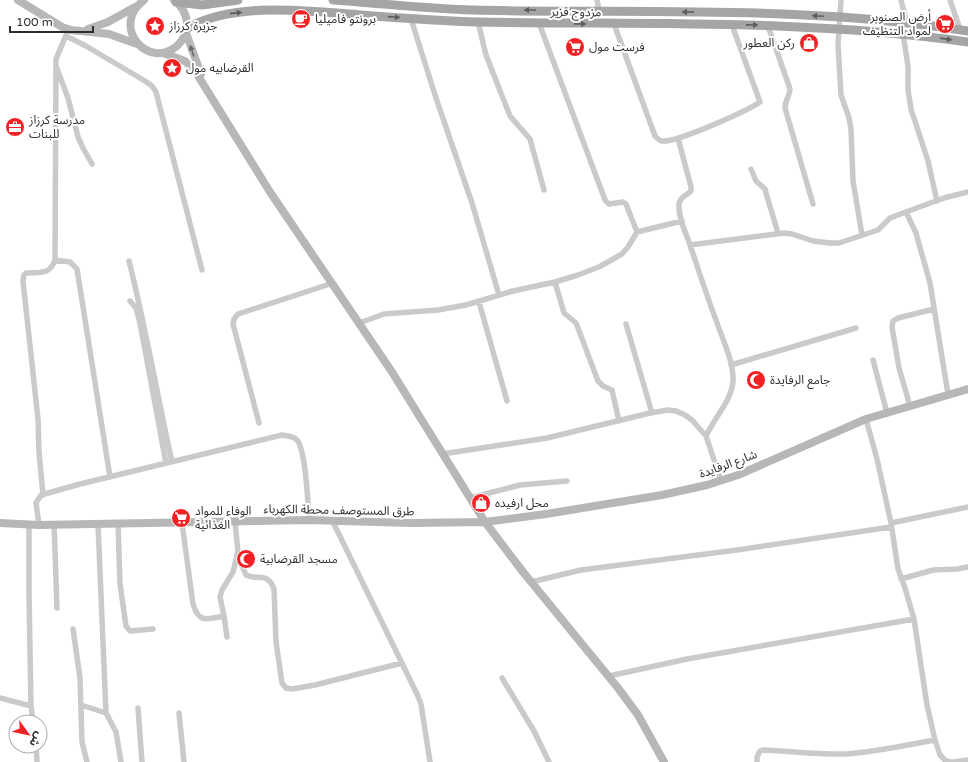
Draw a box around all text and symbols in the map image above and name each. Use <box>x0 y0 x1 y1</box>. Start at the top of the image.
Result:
street label: مزدوج قزير <box>550 5 601 21</box>
one-way arrow <box>523 7 536 13</box>
scale bar <box>10 8 93 34</box>
cafe icon: برونتو فاميليا <box>290 8 312 30</box>
one-way arrow <box>681 9 694 15</box>
place label: أرض الصنوبر لمواد التنظيف <box>863 9 931 38</box>
one-way arrow <box>230 10 242 16</box>
place label: برونتو فاميليا <box>315 12 376 26</box>
one-way arrow <box>812 12 824 19</box>
supermarket icon: أرض الصنوبر لمواد التنظيف <box>934 13 956 35</box>
one-way arrow <box>388 14 400 21</box>
text: 100 m <box>16 15 53 29</box>
place icon: جزيرة كرزاز <box>144 15 166 37</box>
place label: جزيرة كرزاز <box>168 19 217 33</box>
one-way arrow <box>574 20 586 27</box>
one-way arrow <box>746 22 758 29</box>
shop icon: ركن العطور <box>798 32 820 54</box>
supermarket icon: فرست مول <box>564 36 586 58</box>
place label: ركن العطور <box>742 36 795 50</box>
one-way arrow <box>940 36 953 42</box>
place label: فرست مول <box>589 40 645 54</box>
one-way arrow <box>189 45 195 57</box>
place icon: القرضابيه مول <box>161 57 183 79</box>
place label: القرضابيه مول <box>186 61 254 75</box>
place label: مدرسة كرزاز للبنات <box>28 113 85 141</box>
office icon: مدرسة كرزاز للبنات <box>4 116 26 138</box>
mosque icon: جامع الرفايدة <box>745 369 767 391</box>
place label: جامع الرفايدة <box>770 373 830 389</box>
street label: شارع الرفايدة <box>697 447 760 483</box>
shop icon: محل ارفيده <box>470 492 492 514</box>
place label: محل ارفيده <box>495 496 549 510</box>
street label: طرق المستوصف محطة الكهرباء <box>263 502 415 518</box>
place label: الوفاء للمواد الغذائية <box>195 504 252 532</box>
supermarket icon: الوفاء للمواد الغذائية <box>170 507 192 529</box>
mosque icon: مسجد القرضابية <box>235 548 257 570</box>
place label: مسجد القرضابية <box>260 552 338 566</box>
north arrow <box>8 714 48 754</box>
text: ش <box>26 729 46 749</box>

